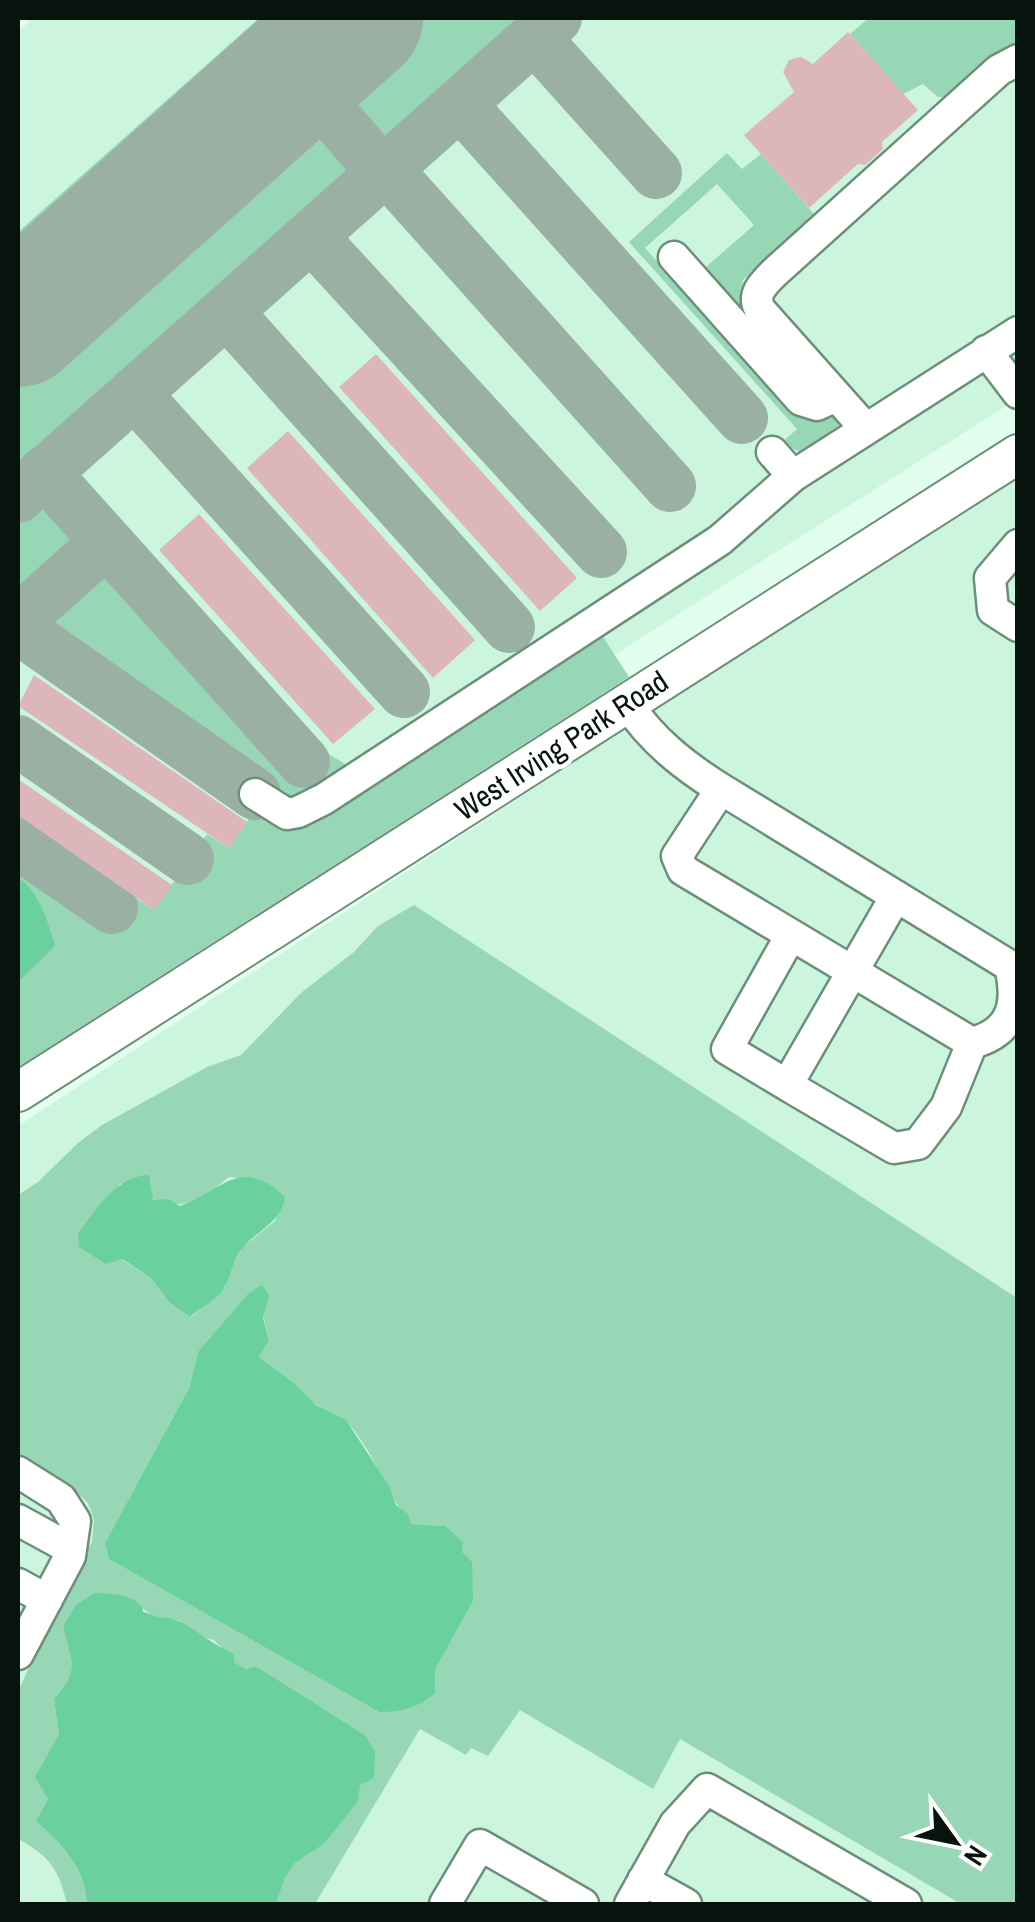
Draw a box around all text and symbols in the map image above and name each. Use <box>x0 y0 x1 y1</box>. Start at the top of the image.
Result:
street label: West Irving Park Road <box>447 661 675 829</box>
north arrow <box>905 1792 1005 1892</box>
text: N <box>956 1838 996 1873</box>

